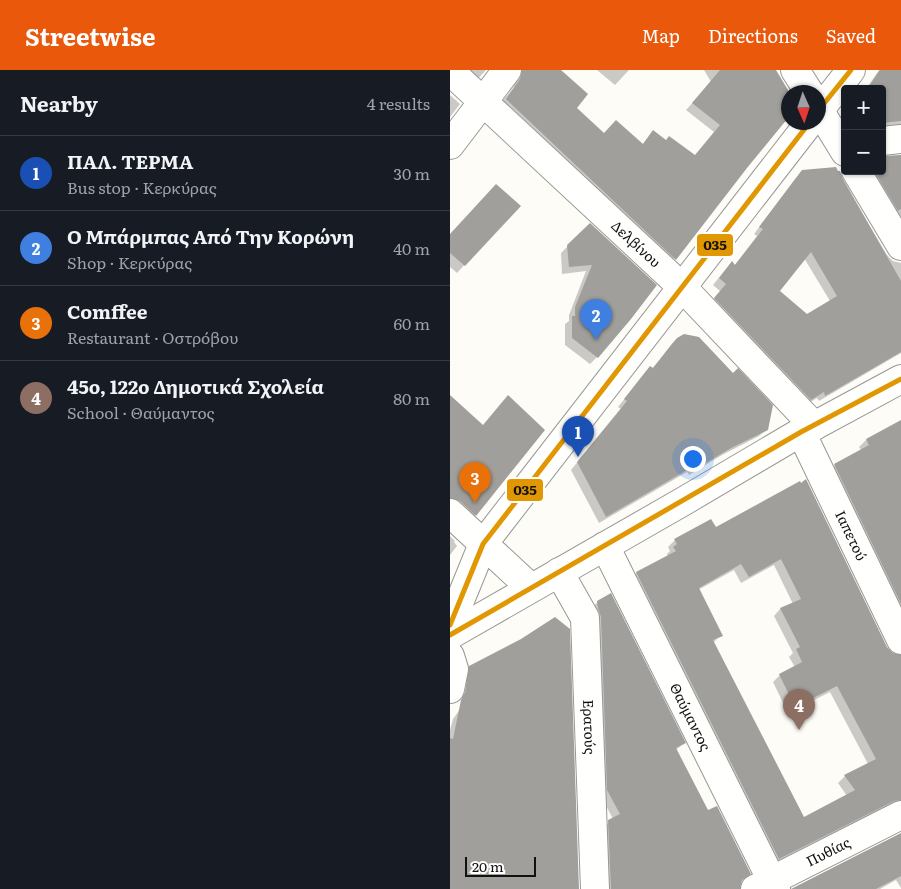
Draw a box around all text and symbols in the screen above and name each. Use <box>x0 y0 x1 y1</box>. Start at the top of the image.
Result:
text: Streetwise <box>25 18 155 53</box>
text: Map <box>642 22 680 49</box>
text: Directions <box>708 22 798 49</box>
text: Saved <box>826 22 876 49</box>
north arrow <box>781 85 826 130</box>
map controls <box>841 85 886 175</box>
button: + <box>841 85 886 130</box>
text: Nearby <box>20 87 98 118</box>
text: 4 results <box>367 91 430 115</box>
button: − <box>841 130 886 175</box>
text: ΠΑΛ. ΤΕΡΜΑ <box>67 147 193 175</box>
text: 1 <box>33 161 39 185</box>
text: 30 m <box>393 161 430 185</box>
text: Bus stop · Κερκύρας <box>67 175 217 199</box>
street label: Δελβίνου <box>608 215 666 271</box>
text: Ο Μπάρμπας Από Την Κορώνη <box>67 222 354 250</box>
line badge: 035 <box>696 233 734 257</box>
text: 035 <box>703 234 727 254</box>
text: 2 <box>32 236 40 260</box>
text: 40 m <box>393 236 430 260</box>
text: Shop · Κερκύρας <box>67 250 192 274</box>
text: Comffee <box>67 297 147 325</box>
pin: 2 <box>580 299 612 340</box>
text: 3 <box>32 311 40 335</box>
text: 60 m <box>393 311 430 335</box>
text: Restaurant · Οστρόβου <box>67 325 238 349</box>
text: 45ο, 122ο Δημοτικά Σχολεία <box>67 372 324 400</box>
text: 4 <box>31 386 41 410</box>
text: 80 m <box>393 386 430 410</box>
text: School · Θαύμαντος <box>67 400 215 424</box>
pin: 1 <box>562 416 594 457</box>
your location <box>680 446 706 472</box>
pin: 3 <box>459 462 491 503</box>
line badge: 035 <box>506 478 544 502</box>
text: 035 <box>513 479 537 499</box>
street label: Ιαπετού <box>831 507 872 564</box>
street label: Θαύμαντος <box>666 679 716 754</box>
pin: 4 <box>783 689 815 730</box>
street label: Ερατούς <box>579 699 601 755</box>
street label: Πυθίας <box>802 831 853 871</box>
scale bar <box>465 854 536 877</box>
text: 20 m <box>472 856 504 876</box>

